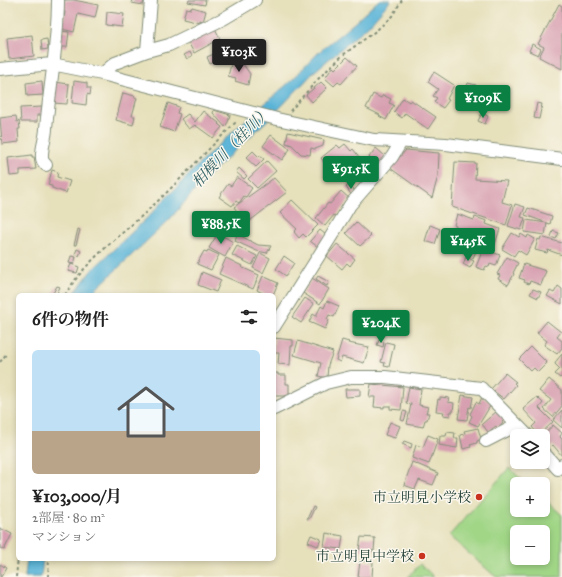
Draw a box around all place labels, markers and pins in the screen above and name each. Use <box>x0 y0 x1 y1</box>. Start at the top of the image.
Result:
pin: ¥103K <box>211 39 267 73</box>
pin: ¥109K <box>455 85 511 119</box>
pin: ¥91.5K <box>318 156 384 190</box>
pin: ¥88.5K <box>188 211 254 245</box>
pin: ¥145K <box>440 228 496 262</box>
pin: ¥204K <box>353 310 409 344</box>
place label: 市立明見小学校 <box>373 489 471 506</box>
marker: 市立明見小学校 <box>474 492 484 502</box>
place label: 市立明見中学校 <box>316 548 414 565</box>
marker: 市立明見中学校 <box>417 551 427 561</box>

